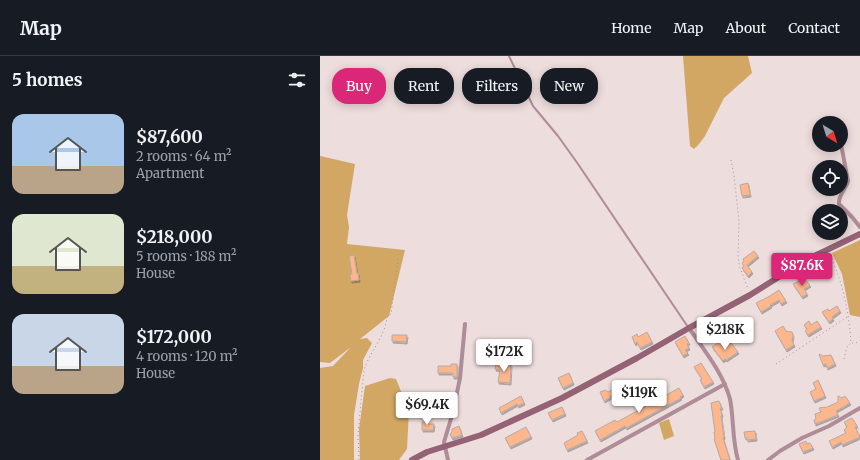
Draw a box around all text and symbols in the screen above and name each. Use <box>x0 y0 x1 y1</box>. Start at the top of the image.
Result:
text: Map <box>20 16 62 40</box>
text: Home <box>611 19 652 37</box>
text: Map <box>674 19 703 37</box>
text: About <box>725 19 766 37</box>
text: Contact <box>788 19 840 37</box>
chip: Buy <box>332 68 386 104</box>
chip: Rent <box>394 68 454 104</box>
chip: Filters <box>462 68 532 104</box>
chip: New <box>540 68 598 104</box>
text: 5 homes <box>12 69 83 91</box>
icon: filters <box>286 69 308 91</box>
north arrow <box>812 116 848 152</box>
map controls <box>812 116 848 240</box>
text: $87,600 <box>136 126 203 148</box>
icon: home <box>44 130 92 178</box>
text: 2 rooms · 64 m² <box>136 148 232 165</box>
button: locate <box>812 160 848 196</box>
text: Apartment <box>136 165 204 182</box>
button: layers <box>812 204 848 240</box>
text: $218,000 <box>136 226 212 248</box>
icon: home <box>44 230 92 278</box>
text: 5 rooms · 188 m² <box>136 248 236 265</box>
pin: $87.6K <box>769 253 835 287</box>
text: $87.6K <box>780 257 824 274</box>
text: House <box>136 265 175 282</box>
pin: $218K <box>697 317 753 351</box>
text: $218K <box>706 321 744 338</box>
text: $172,000 <box>136 326 212 348</box>
icon: home <box>44 330 92 378</box>
pin: $172K <box>476 339 532 373</box>
text: $172K <box>485 343 523 360</box>
text: 4 rooms · 120 m² <box>136 348 237 365</box>
text: House <box>136 365 175 382</box>
pin: $119K <box>611 380 667 414</box>
text: $119K <box>621 384 657 401</box>
pin: $69.4K <box>394 392 460 426</box>
text: $69.4K <box>405 396 449 413</box>

